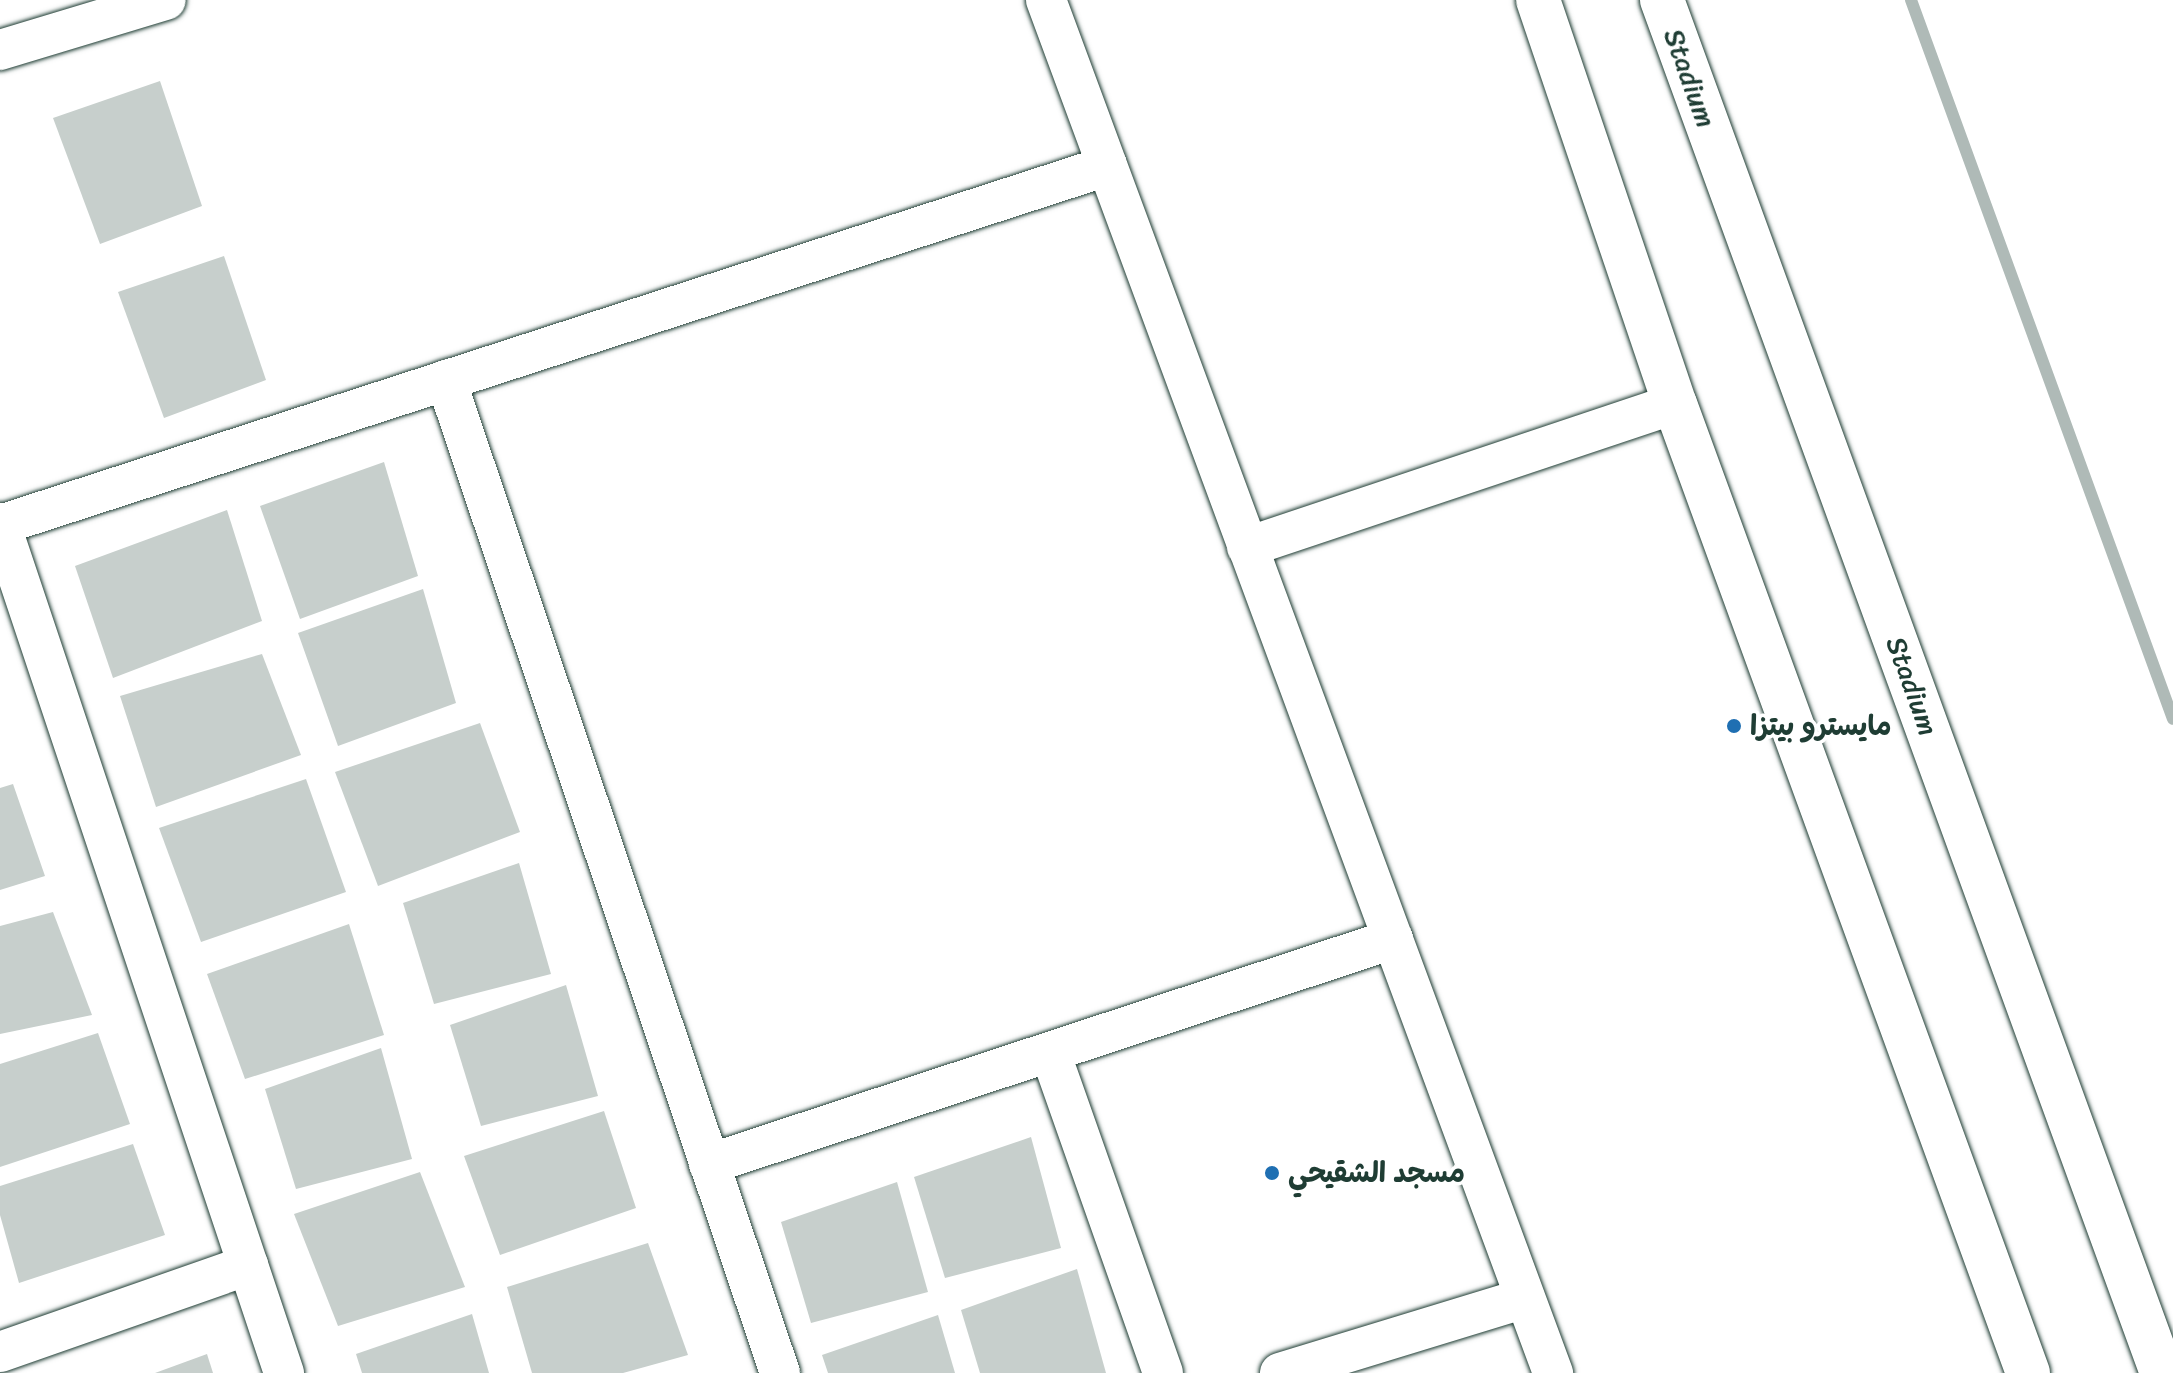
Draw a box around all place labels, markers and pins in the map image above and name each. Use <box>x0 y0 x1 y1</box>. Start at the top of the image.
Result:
place label: مايسترو بيتزا <box>1750 709 1892 743</box>
marker: مايسترو بيتزا <box>1725 717 1743 735</box>
place label: مسجد الشقيحي <box>1288 1156 1465 1190</box>
marker: مسجد الشقيحي <box>1263 1164 1281 1182</box>

